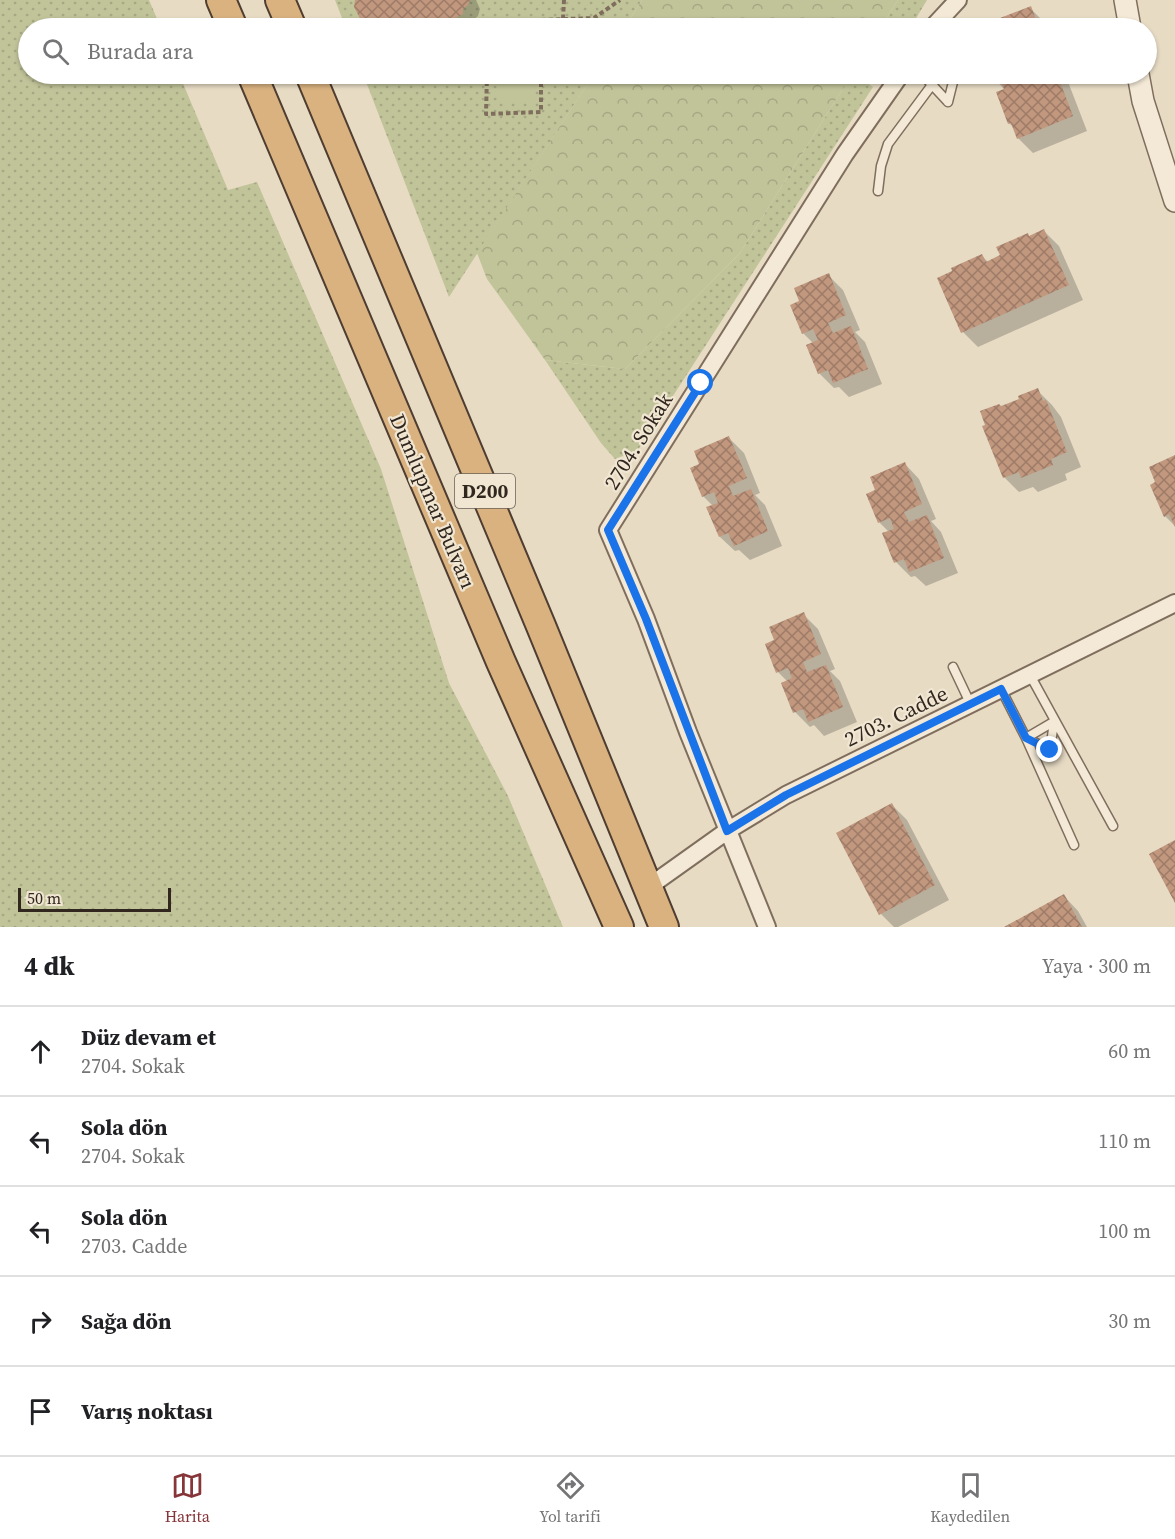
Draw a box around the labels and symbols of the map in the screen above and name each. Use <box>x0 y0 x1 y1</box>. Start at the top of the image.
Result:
route start <box>687 369 713 395</box>
street label: 2704. Sokak <box>597 387 679 495</box>
street label: Dumlupınar Bulvarı <box>383 409 483 593</box>
road number: D200 <box>455 474 515 508</box>
street label: 2703. Cadde <box>839 678 953 754</box>
route end <box>1036 736 1062 762</box>
scale bar <box>18 885 171 912</box>

